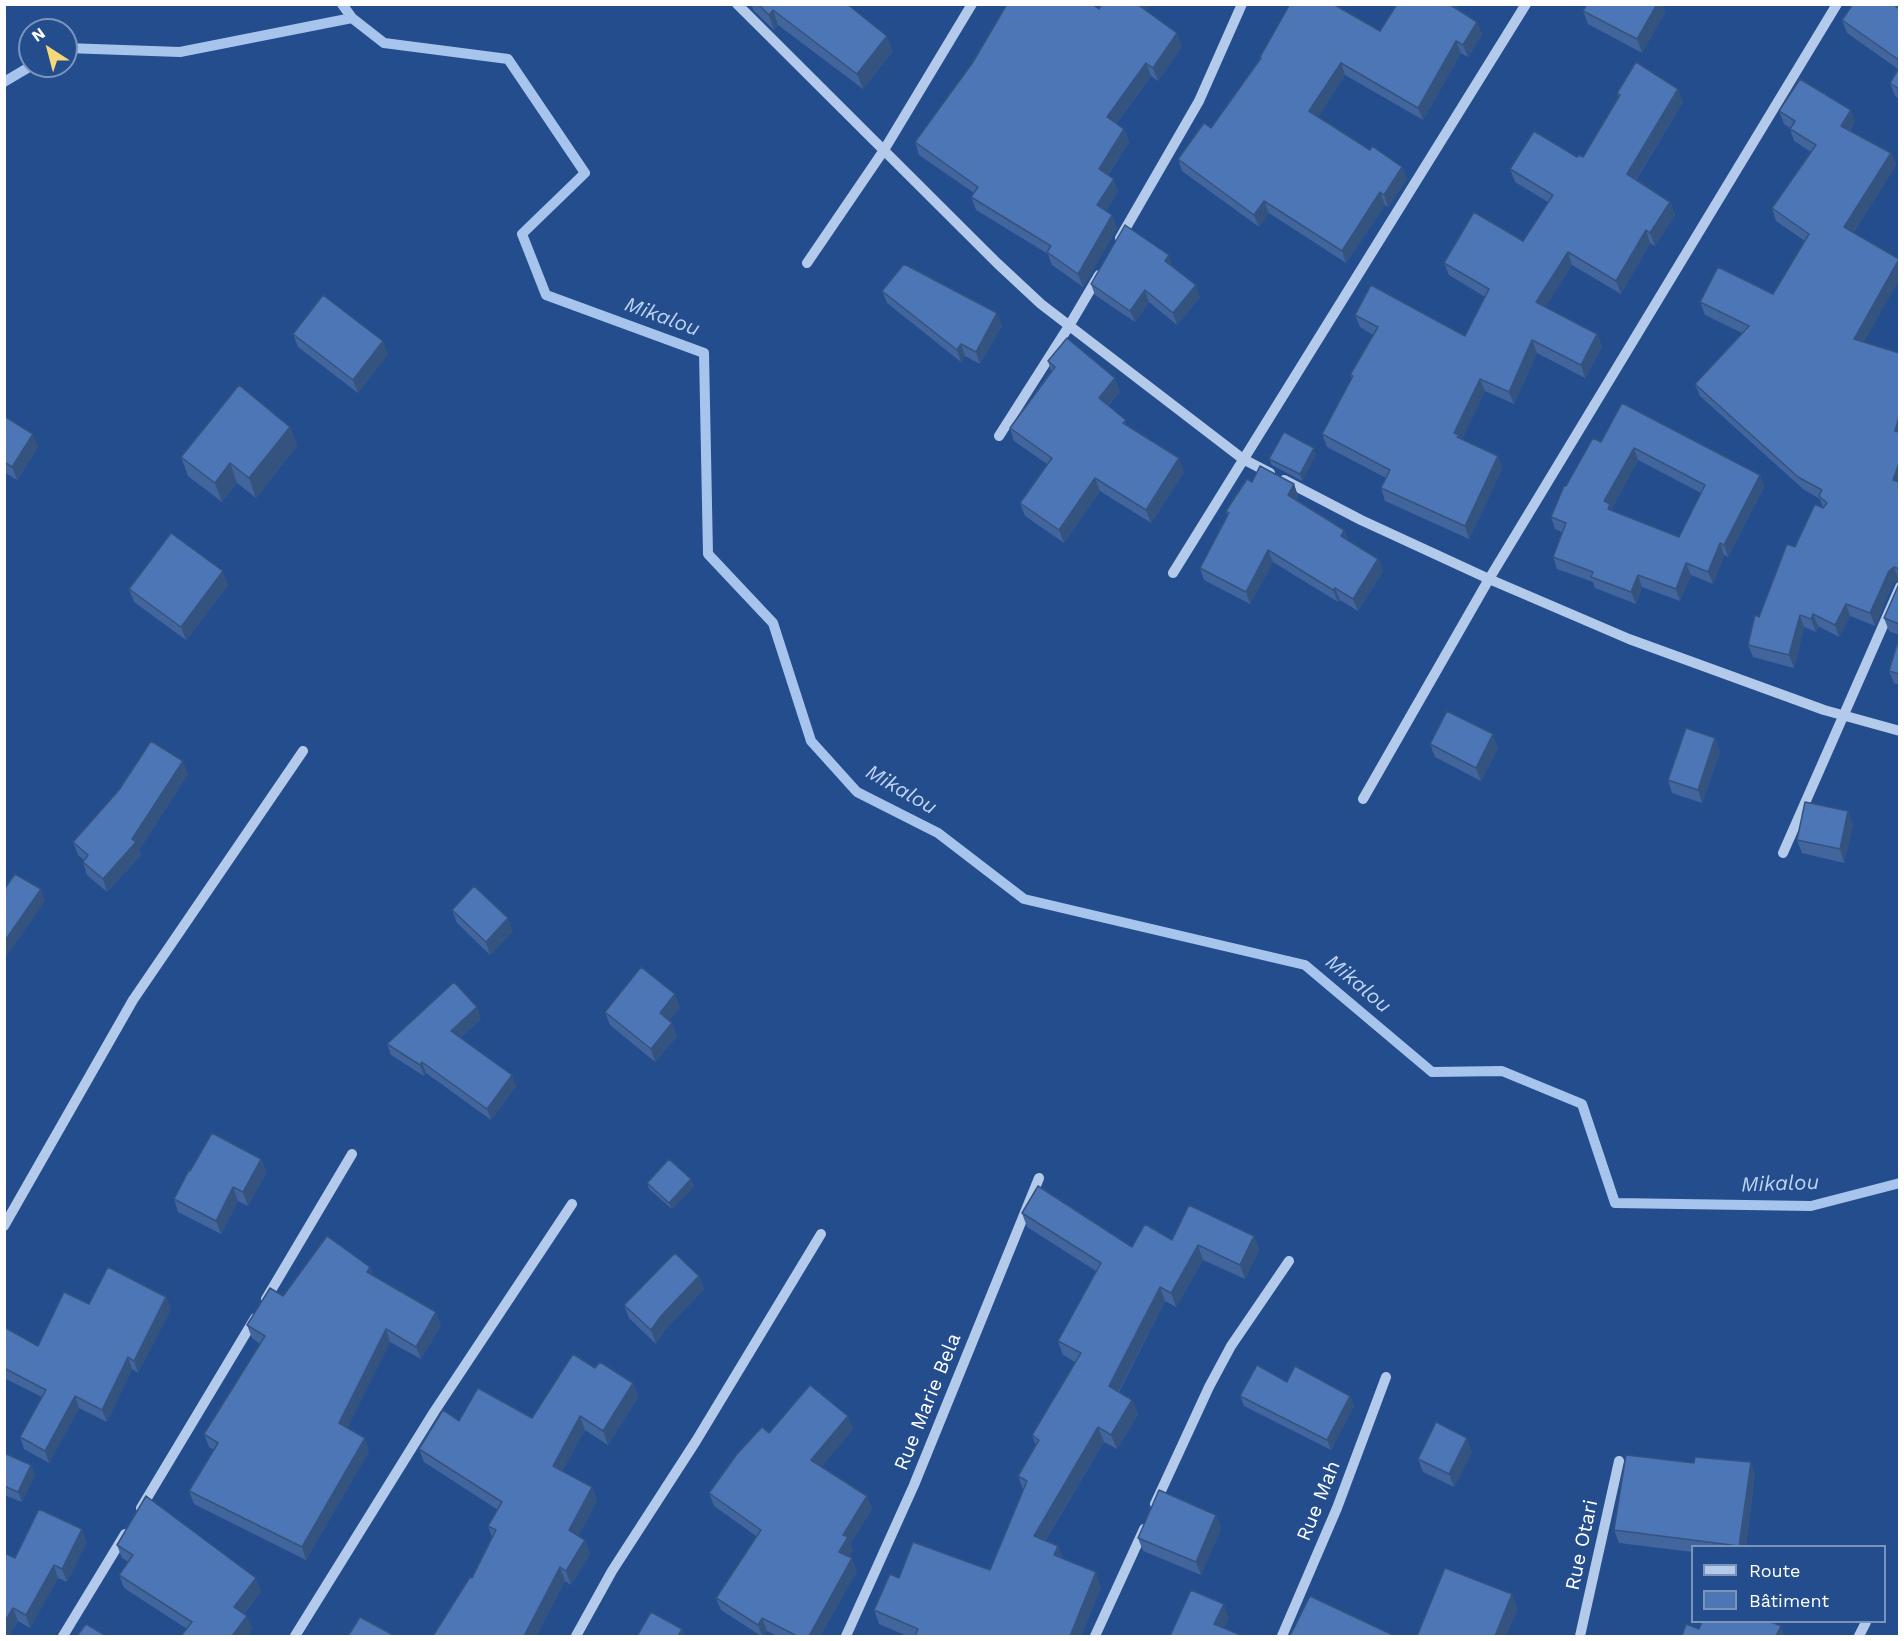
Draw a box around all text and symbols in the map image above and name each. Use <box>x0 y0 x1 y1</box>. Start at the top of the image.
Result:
north arrow <box>18 18 78 78</box>
text: N <box>28 23 49 46</box>
water label: Mikalou <box>621 292 703 342</box>
water label: Mikalou <box>861 760 941 820</box>
water label: Mikalou <box>1320 949 1396 1019</box>
water label: Mikalou <box>1741 1170 1819 1198</box>
street label: Rue Marie Bela <box>890 1330 966 1474</box>
street label: Rue Mah <box>1292 1457 1346 1545</box>
street label: Rue Otari <box>1561 1498 1603 1592</box>
legend <box>1691 1545 1886 1623</box>
text: Route <box>1749 1560 1801 1581</box>
text: Bâtiment <box>1749 1590 1829 1611</box>

